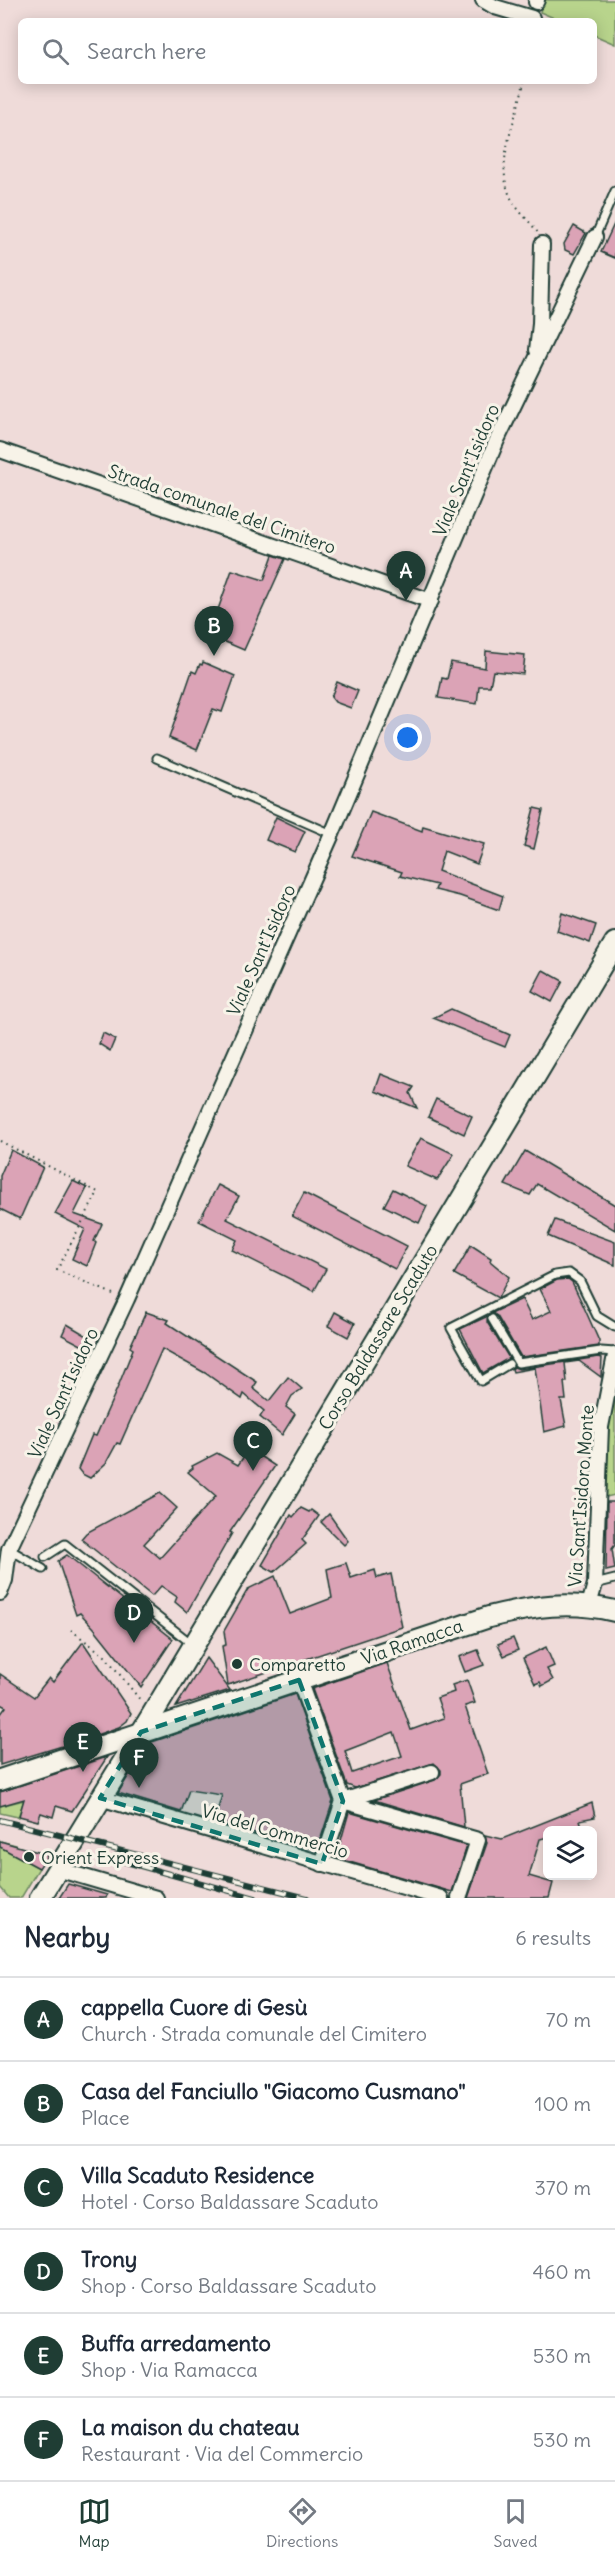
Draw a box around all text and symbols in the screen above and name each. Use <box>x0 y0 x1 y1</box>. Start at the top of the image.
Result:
search box <box>18 18 597 84</box>
icon: search <box>39 35 72 68</box>
text: Search here <box>87 37 206 65</box>
street label: Viale Sant'Isidoro <box>428 400 504 540</box>
street label: Strada comunale del Cimitero <box>105 459 339 559</box>
pin: A <box>386 552 426 601</box>
pin: B <box>194 606 234 656</box>
your location <box>393 723 422 752</box>
street label: Viale Sant'Isidoro <box>222 881 300 1019</box>
street label: Corso Baldassare Scaduto <box>313 1240 443 1434</box>
street label: Viale Sant'Isidoro <box>23 1324 103 1462</box>
street label: Via Sant'Isidoro Monte <box>563 1404 599 1588</box>
pin: C <box>234 1422 272 1471</box>
pin: D <box>114 1594 154 1643</box>
street label: Via Ramacca <box>358 1614 466 1670</box>
place label: Comparetto <box>249 1653 346 1676</box>
marker: Comparetto <box>230 1657 244 1671</box>
pin: E <box>64 1722 103 1772</box>
pin: F <box>120 1738 158 1788</box>
street label: Via del Commercio <box>199 1799 351 1863</box>
map controls <box>543 1826 597 1880</box>
button: layers <box>543 1826 597 1880</box>
place label: Orient Express <box>41 1846 159 1869</box>
marker: Orient Express <box>22 1850 36 1864</box>
text: Nearby <box>24 1921 110 1954</box>
text: 6 results <box>515 1925 591 1950</box>
text: cappella Cuore di Gesù <box>81 1993 308 2021</box>
text: A <box>37 2007 50 2032</box>
text: 70 m <box>546 2007 591 2032</box>
text: Church · Strada comunale del Cimitero <box>81 2021 427 2046</box>
text: Casa del Fanciullo "Giacomo Cusmano" <box>81 2077 466 2105</box>
text: B <box>37 2091 50 2116</box>
text: 100 m <box>534 2091 591 2116</box>
text: Place <box>81 2105 129 2130</box>
text: Villa Scaduto Residence <box>81 2161 314 2189</box>
text: C <box>37 2175 50 2200</box>
text: 370 m <box>534 2175 591 2200</box>
text: Hotel · Corso Baldassare Scaduto <box>81 2189 378 2214</box>
text: Trony <box>81 2245 137 2273</box>
text: D <box>36 2259 51 2284</box>
text: 460 m <box>532 2259 591 2284</box>
text: Shop · Corso Baldassare Scaduto <box>81 2273 377 2298</box>
text: Buffa arredamento <box>81 2329 271 2357</box>
text: E <box>38 2343 49 2368</box>
text: 530 m <box>533 2343 591 2368</box>
text: Shop · Via Ramacca <box>81 2357 258 2382</box>
text: La maison du chateau <box>81 2413 300 2441</box>
text: F <box>38 2427 49 2452</box>
text: 530 m <box>533 2427 591 2452</box>
text: Restaurant · Via del Commercio <box>81 2441 363 2466</box>
tab: Map <box>78 2495 111 2551</box>
tab: Directions <box>266 2495 338 2551</box>
tab: Saved <box>494 2495 537 2551</box>

